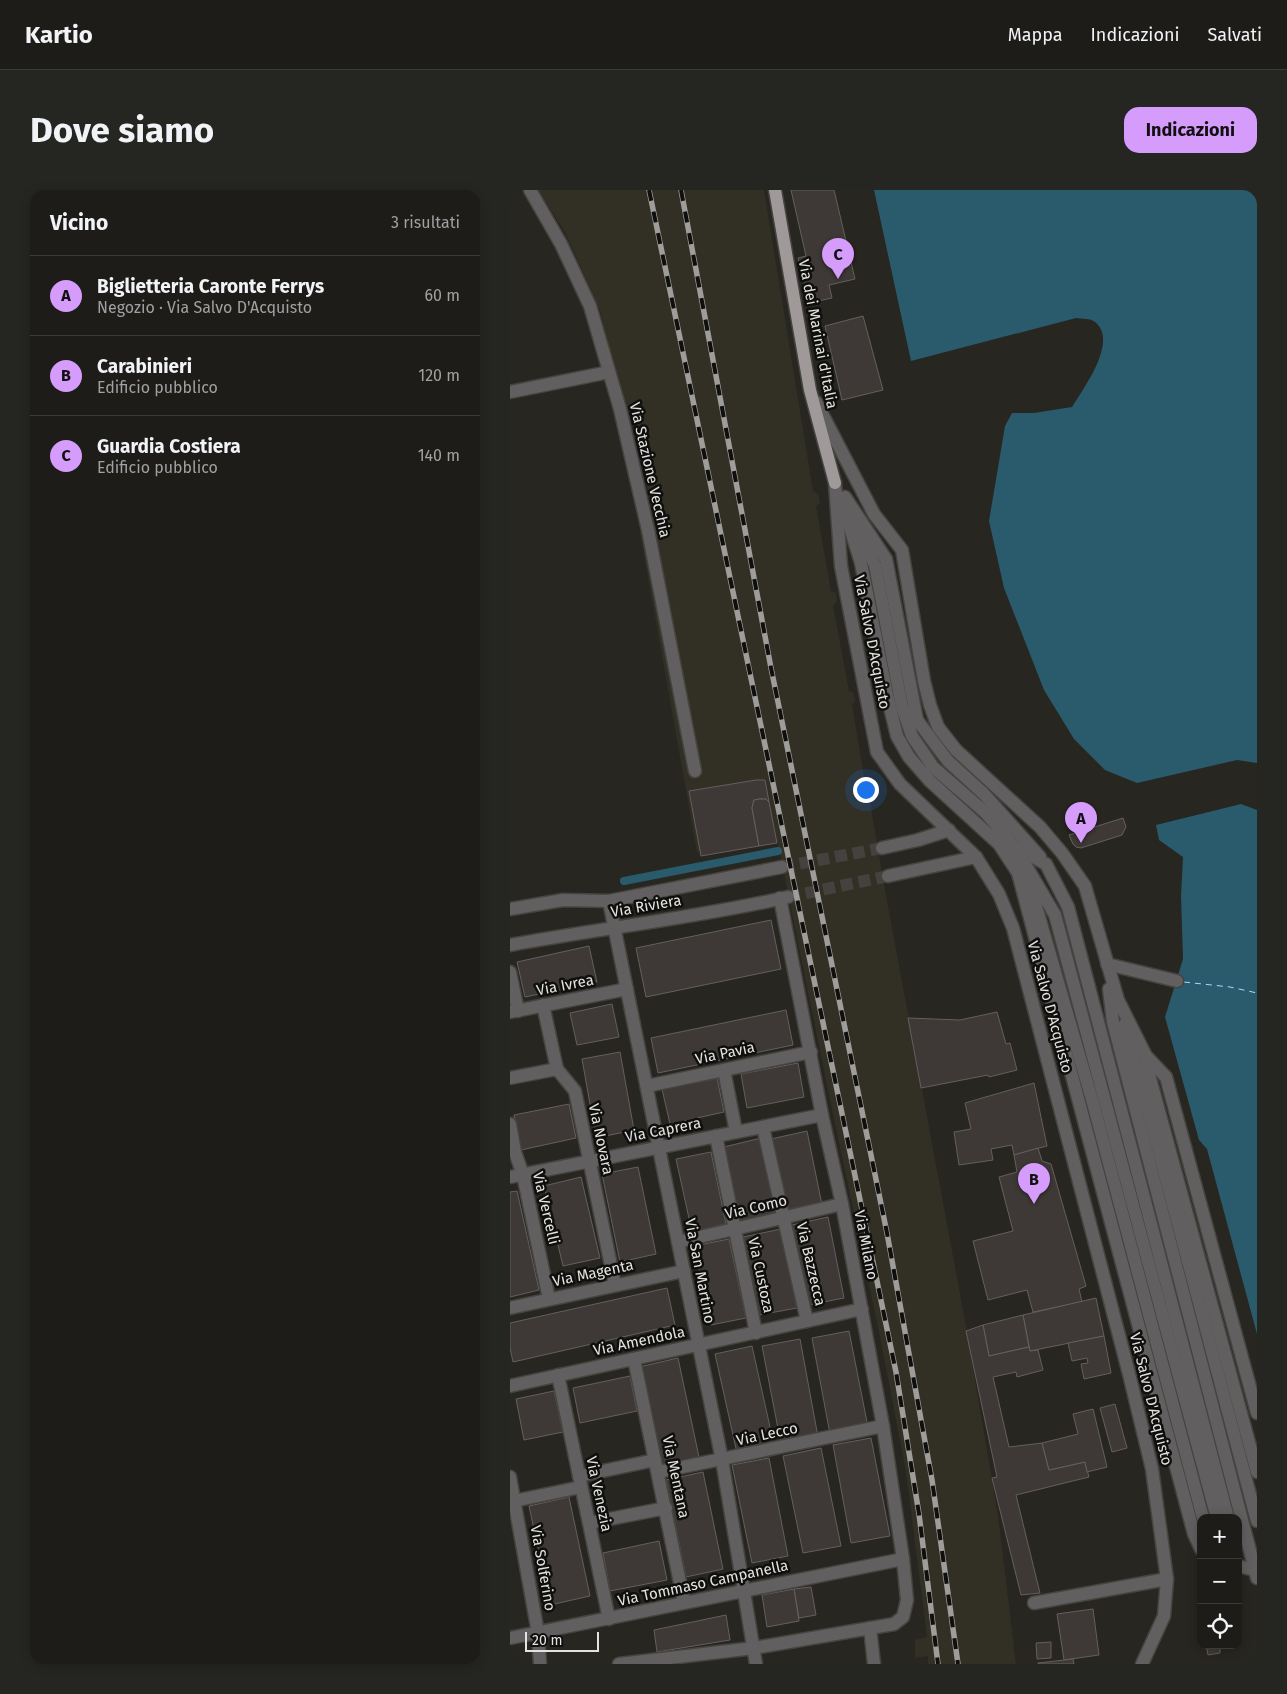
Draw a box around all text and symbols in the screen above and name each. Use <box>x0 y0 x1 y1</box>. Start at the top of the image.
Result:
text: Kartio <box>25 21 93 49</box>
text: Mappa <box>1008 24 1063 46</box>
text: Indicazioni <box>1091 24 1180 46</box>
text: Salvati <box>1208 24 1262 46</box>
button: Indicazioni <box>1124 107 1257 153</box>
text: Dove siamo <box>30 109 214 151</box>
text: Vicino <box>50 210 108 236</box>
text: 3 risultati <box>391 213 460 232</box>
pin: C <box>822 238 854 279</box>
street label: Via dei Marinai d'Italia <box>795 258 841 410</box>
text: Biglietteria Caronte Ferrys <box>97 275 324 298</box>
text: A <box>61 286 71 305</box>
text: 60 m <box>425 286 460 305</box>
text: Negozio · Via Salvo D'Acquisto <box>97 298 312 317</box>
text: Carabinieri <box>97 355 192 378</box>
text: B <box>61 366 71 385</box>
text: 120 m <box>418 366 460 385</box>
text: Edificio pubblico <box>97 378 218 397</box>
street label: Via Stazione Vecchia <box>626 401 674 539</box>
text: Guardia Costiera <box>97 435 241 458</box>
text: C <box>61 446 71 465</box>
text: 140 m <box>418 446 460 465</box>
text: Edificio pubblico <box>97 458 218 477</box>
street label: Via Salvo D'Acquisto <box>850 574 894 710</box>
your location <box>853 777 879 803</box>
pin: A <box>1065 802 1097 843</box>
street label: Via Riviera <box>609 891 683 921</box>
street label: Via Salvo D'Acquisto <box>1024 939 1076 1075</box>
street label: Via Ivrea <box>535 971 595 999</box>
street label: Via Pavia <box>694 1038 756 1068</box>
street label: Via Novara <box>585 1102 617 1176</box>
street label: Via Caprera <box>624 1114 702 1146</box>
pin: B <box>1018 1163 1050 1204</box>
street label: Via Vercelli <box>529 1170 563 1246</box>
street label: Via Como <box>723 1191 789 1223</box>
street label: Via Milano <box>850 1209 882 1281</box>
street label: Via San Martino <box>681 1217 719 1325</box>
street label: Via Bazzecca <box>793 1220 829 1308</box>
street label: Via Custoza <box>744 1236 778 1314</box>
street label: Via Magenta <box>551 1256 635 1290</box>
street label: Via Amendola <box>591 1322 687 1360</box>
street label: Via Salvo D'Acquisto <box>1126 1331 1176 1467</box>
street label: Via Lecco <box>735 1419 799 1449</box>
street label: Via Mentana <box>658 1434 694 1520</box>
street label: Via Venezia <box>582 1455 616 1533</box>
map controls <box>1197 1514 1242 1649</box>
button: + <box>1197 1514 1242 1559</box>
street label: Via Solferino <box>527 1524 559 1612</box>
street label: Via Tommaso Campanella <box>616 1556 790 1610</box>
button: − <box>1197 1559 1242 1604</box>
button: locate <box>1197 1604 1242 1649</box>
scale bar <box>525 1629 599 1652</box>
text: 20 m <box>532 1632 562 1649</box>

